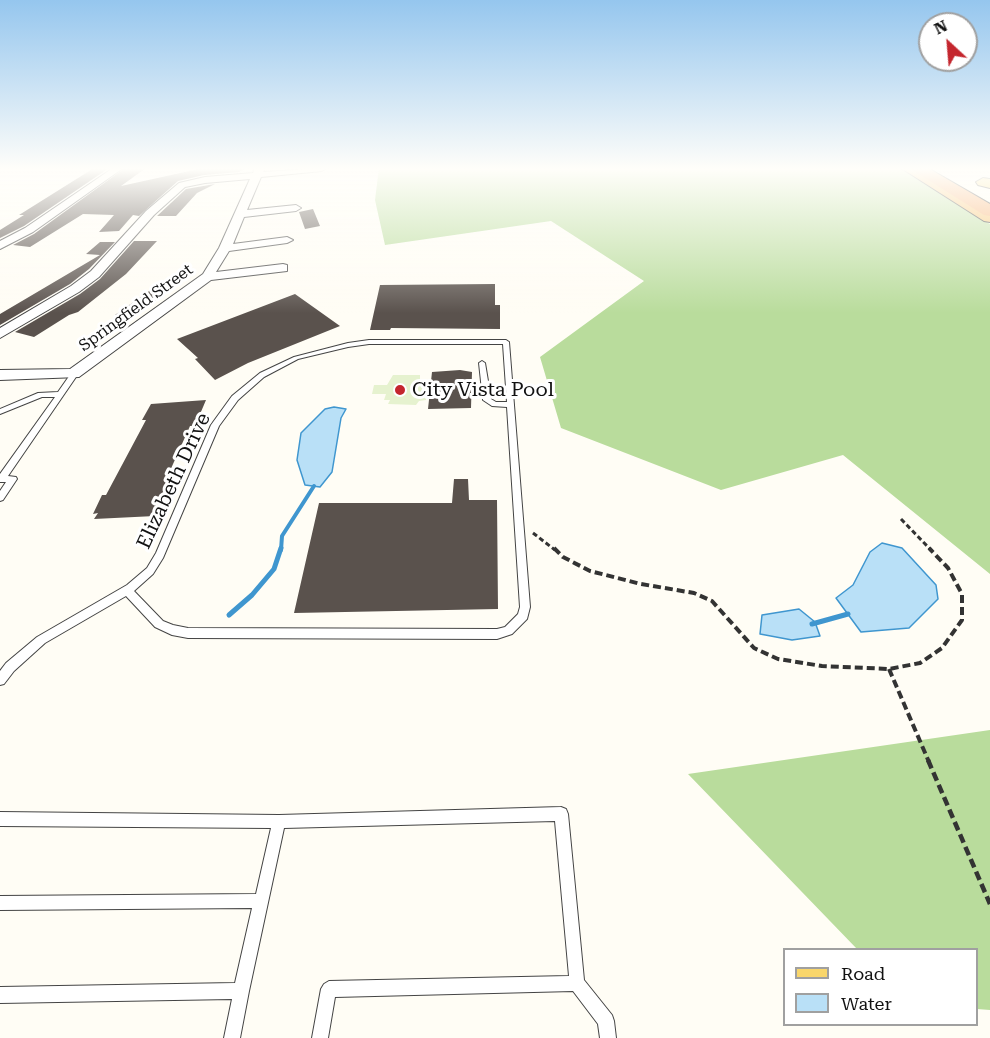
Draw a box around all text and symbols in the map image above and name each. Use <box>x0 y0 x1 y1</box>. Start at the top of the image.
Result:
north arrow <box>918 12 978 72</box>
text: N <box>931 16 950 38</box>
street label: Springfield Street <box>75 260 197 356</box>
place label: City Vista Pool <box>412 378 554 402</box>
marker: City Vista Pool <box>393 383 407 397</box>
street label: Elizabeth Drive <box>132 409 216 553</box>
legend <box>783 948 978 1026</box>
text: Road <box>841 963 885 984</box>
text: Water <box>841 993 892 1014</box>

